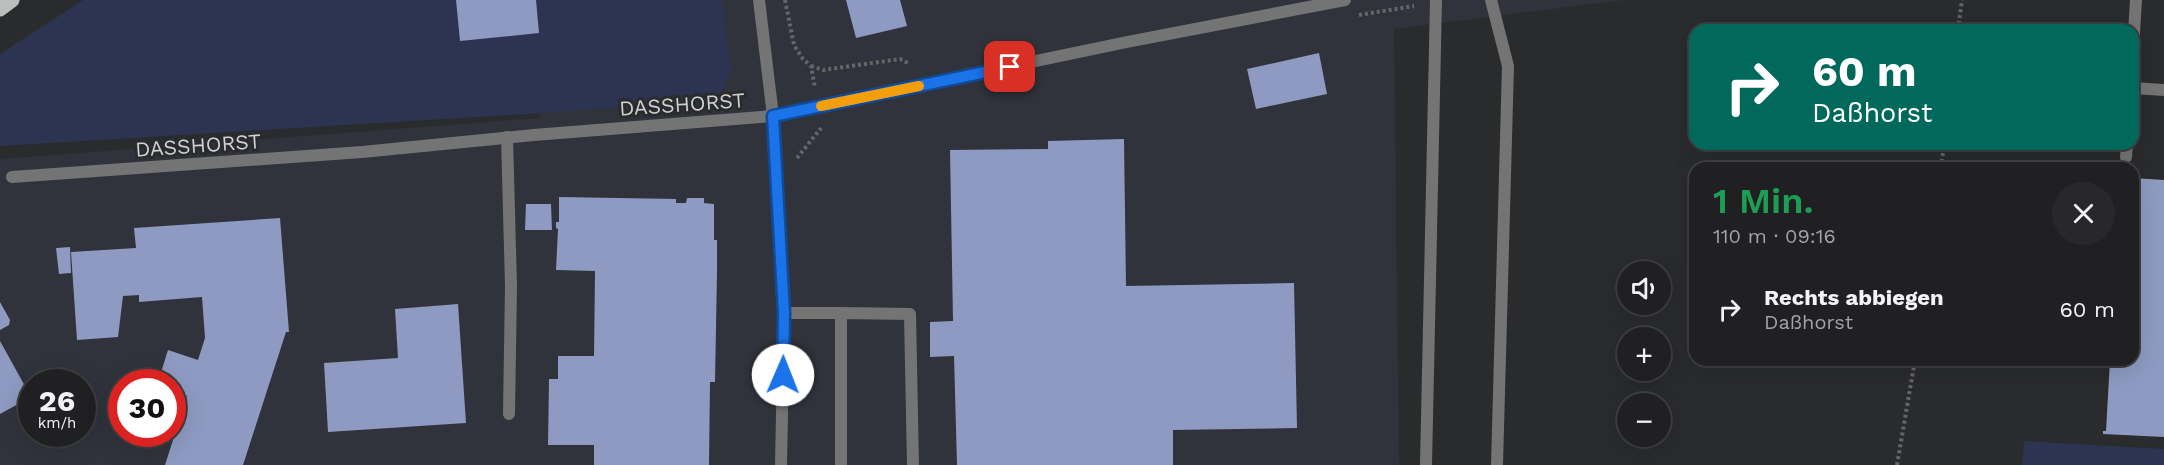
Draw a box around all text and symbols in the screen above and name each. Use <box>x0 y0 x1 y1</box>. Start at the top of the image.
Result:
pin <box>984 41 1035 92</box>
text: 60 m <box>1812 47 1916 96</box>
icon: right <box>1713 48 1791 126</box>
icon: arrive <box>993 50 1026 83</box>
street label: DASSHORST <box>618 87 746 121</box>
text: Daßhorst <box>1812 97 1932 129</box>
street label: DASSHORST <box>134 128 262 162</box>
text: 1 Min. <box>1713 180 1814 222</box>
button: close <box>2052 182 2115 245</box>
text: 110 m · 09:16 <box>1713 224 1836 248</box>
map controls <box>1617 261 1671 447</box>
button: sound <box>1617 261 1671 315</box>
text: Rechts abbiegen <box>1764 285 1944 310</box>
icon: right <box>1713 293 1746 326</box>
text: 60 m <box>2059 297 2115 322</box>
text: Daßhorst <box>1764 310 1853 334</box>
button: + <box>1617 327 1671 381</box>
position arrow <box>751 343 815 407</box>
speed limit sign: 30 <box>108 369 186 447</box>
text: 26 <box>39 383 75 418</box>
button: − <box>1617 393 1671 447</box>
text: km/h <box>38 414 76 432</box>

